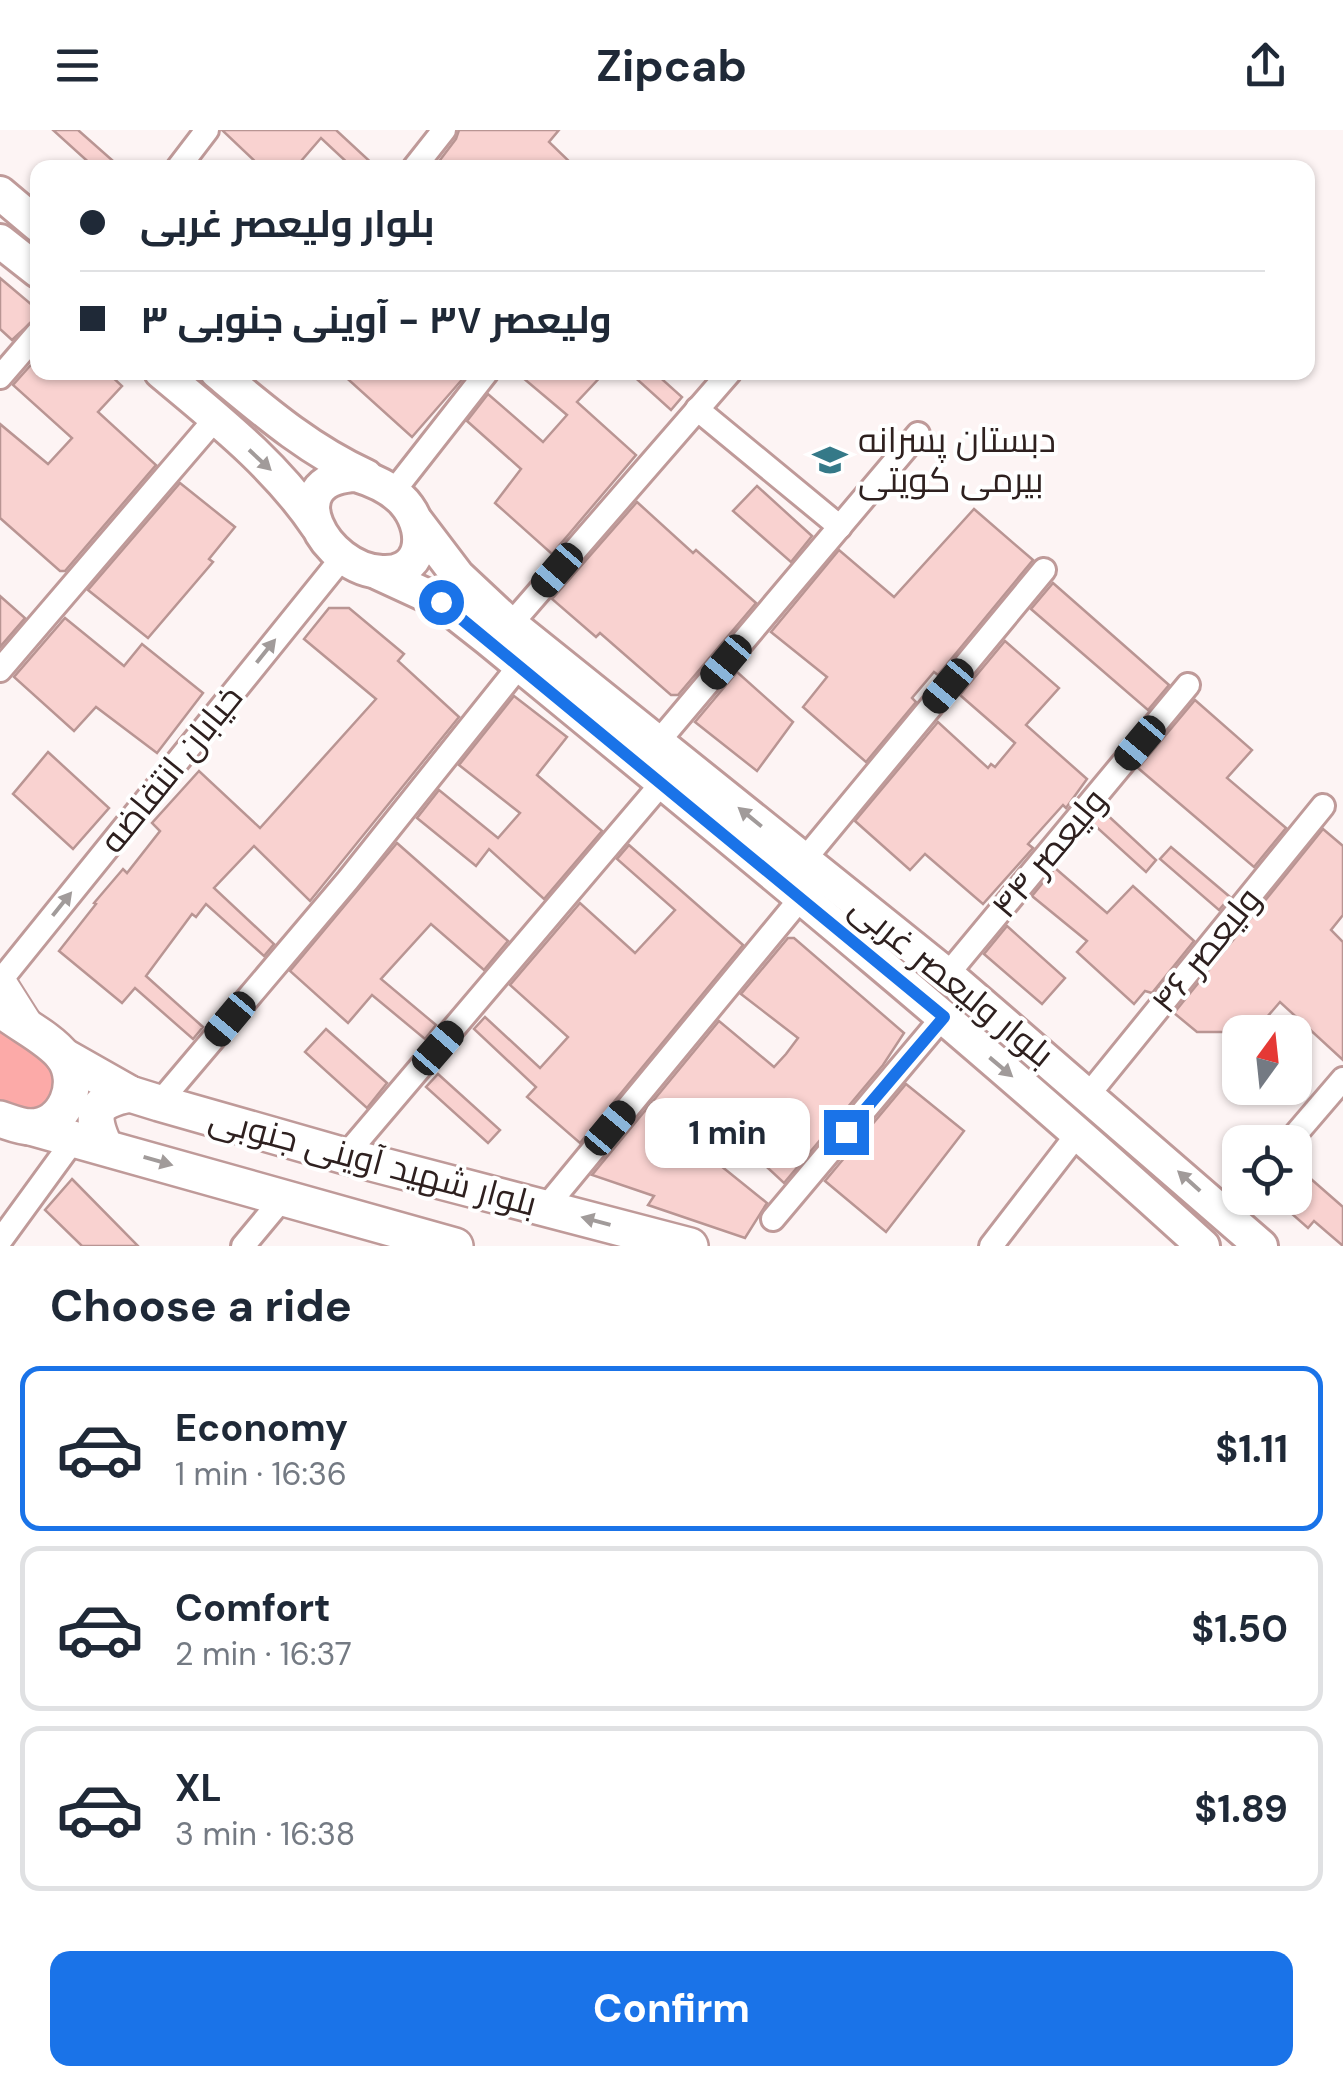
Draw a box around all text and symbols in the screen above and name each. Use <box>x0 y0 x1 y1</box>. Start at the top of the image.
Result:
text: Zipcab <box>596 36 747 95</box>
icon: menu <box>50 38 105 93</box>
icon: share <box>1238 38 1293 93</box>
text: بلوار ولیعصر غربی <box>140 199 435 249</box>
text: ولیعصر ۳۷ - آوینی جنوبی ۳ <box>140 295 612 345</box>
place label: دبستان پسرانه بیرمی کویتی <box>858 417 1056 503</box>
school or university icon: دبستان پسرانه بیرمی کویتی <box>811 441 849 479</box>
one-way arrow <box>248 448 272 471</box>
car <box>526 538 588 602</box>
route start <box>419 580 464 625</box>
car <box>695 629 757 695</box>
one-way arrow <box>255 639 276 664</box>
car <box>917 653 979 719</box>
street label: خیابان انتفاضه <box>89 676 253 862</box>
car <box>1109 710 1171 776</box>
street label: ولیعصر ۴۴ <box>981 778 1117 928</box>
one-way arrow <box>738 807 763 828</box>
street label: ولیعصر ۴۶ <box>1141 877 1271 1023</box>
street label: بلوار ولیعصر غربی <box>841 885 1063 1077</box>
one-way arrow <box>51 892 72 917</box>
car <box>199 986 261 1052</box>
north arrow <box>1222 1015 1312 1105</box>
map controls <box>1222 1015 1312 1215</box>
car <box>407 1016 469 1080</box>
one-way arrow <box>989 1055 1014 1077</box>
street label: بلوار شهید آوینی جنوبی <box>204 1095 542 1227</box>
car <box>579 1095 641 1161</box>
callout: 1 min <box>646 1097 811 1167</box>
route end <box>824 1110 869 1155</box>
text: 1 min <box>689 1112 766 1154</box>
button: locate <box>1222 1125 1312 1215</box>
one-way arrow <box>143 1154 174 1169</box>
one-way arrow <box>1177 1170 1202 1192</box>
one-way arrow <box>580 1212 611 1228</box>
text: Choose a ride <box>50 1276 352 1335</box>
text: Economy <box>175 1403 348 1453</box>
icon: car <box>55 1404 145 1494</box>
text: $1.11 <box>1215 1424 1288 1474</box>
text: 1 min · 16:36 <box>175 1453 347 1495</box>
text: Comfort <box>175 1583 331 1633</box>
icon: car <box>55 1584 145 1674</box>
text: $1.50 <box>1191 1604 1288 1654</box>
text: 2 min · 16:37 <box>175 1633 352 1675</box>
text: XL <box>175 1763 222 1813</box>
icon: car <box>55 1764 145 1854</box>
text: $1.89 <box>1194 1784 1288 1834</box>
text: 3 min · 16:38 <box>175 1813 355 1855</box>
button: Confirm <box>50 1951 1293 2066</box>

